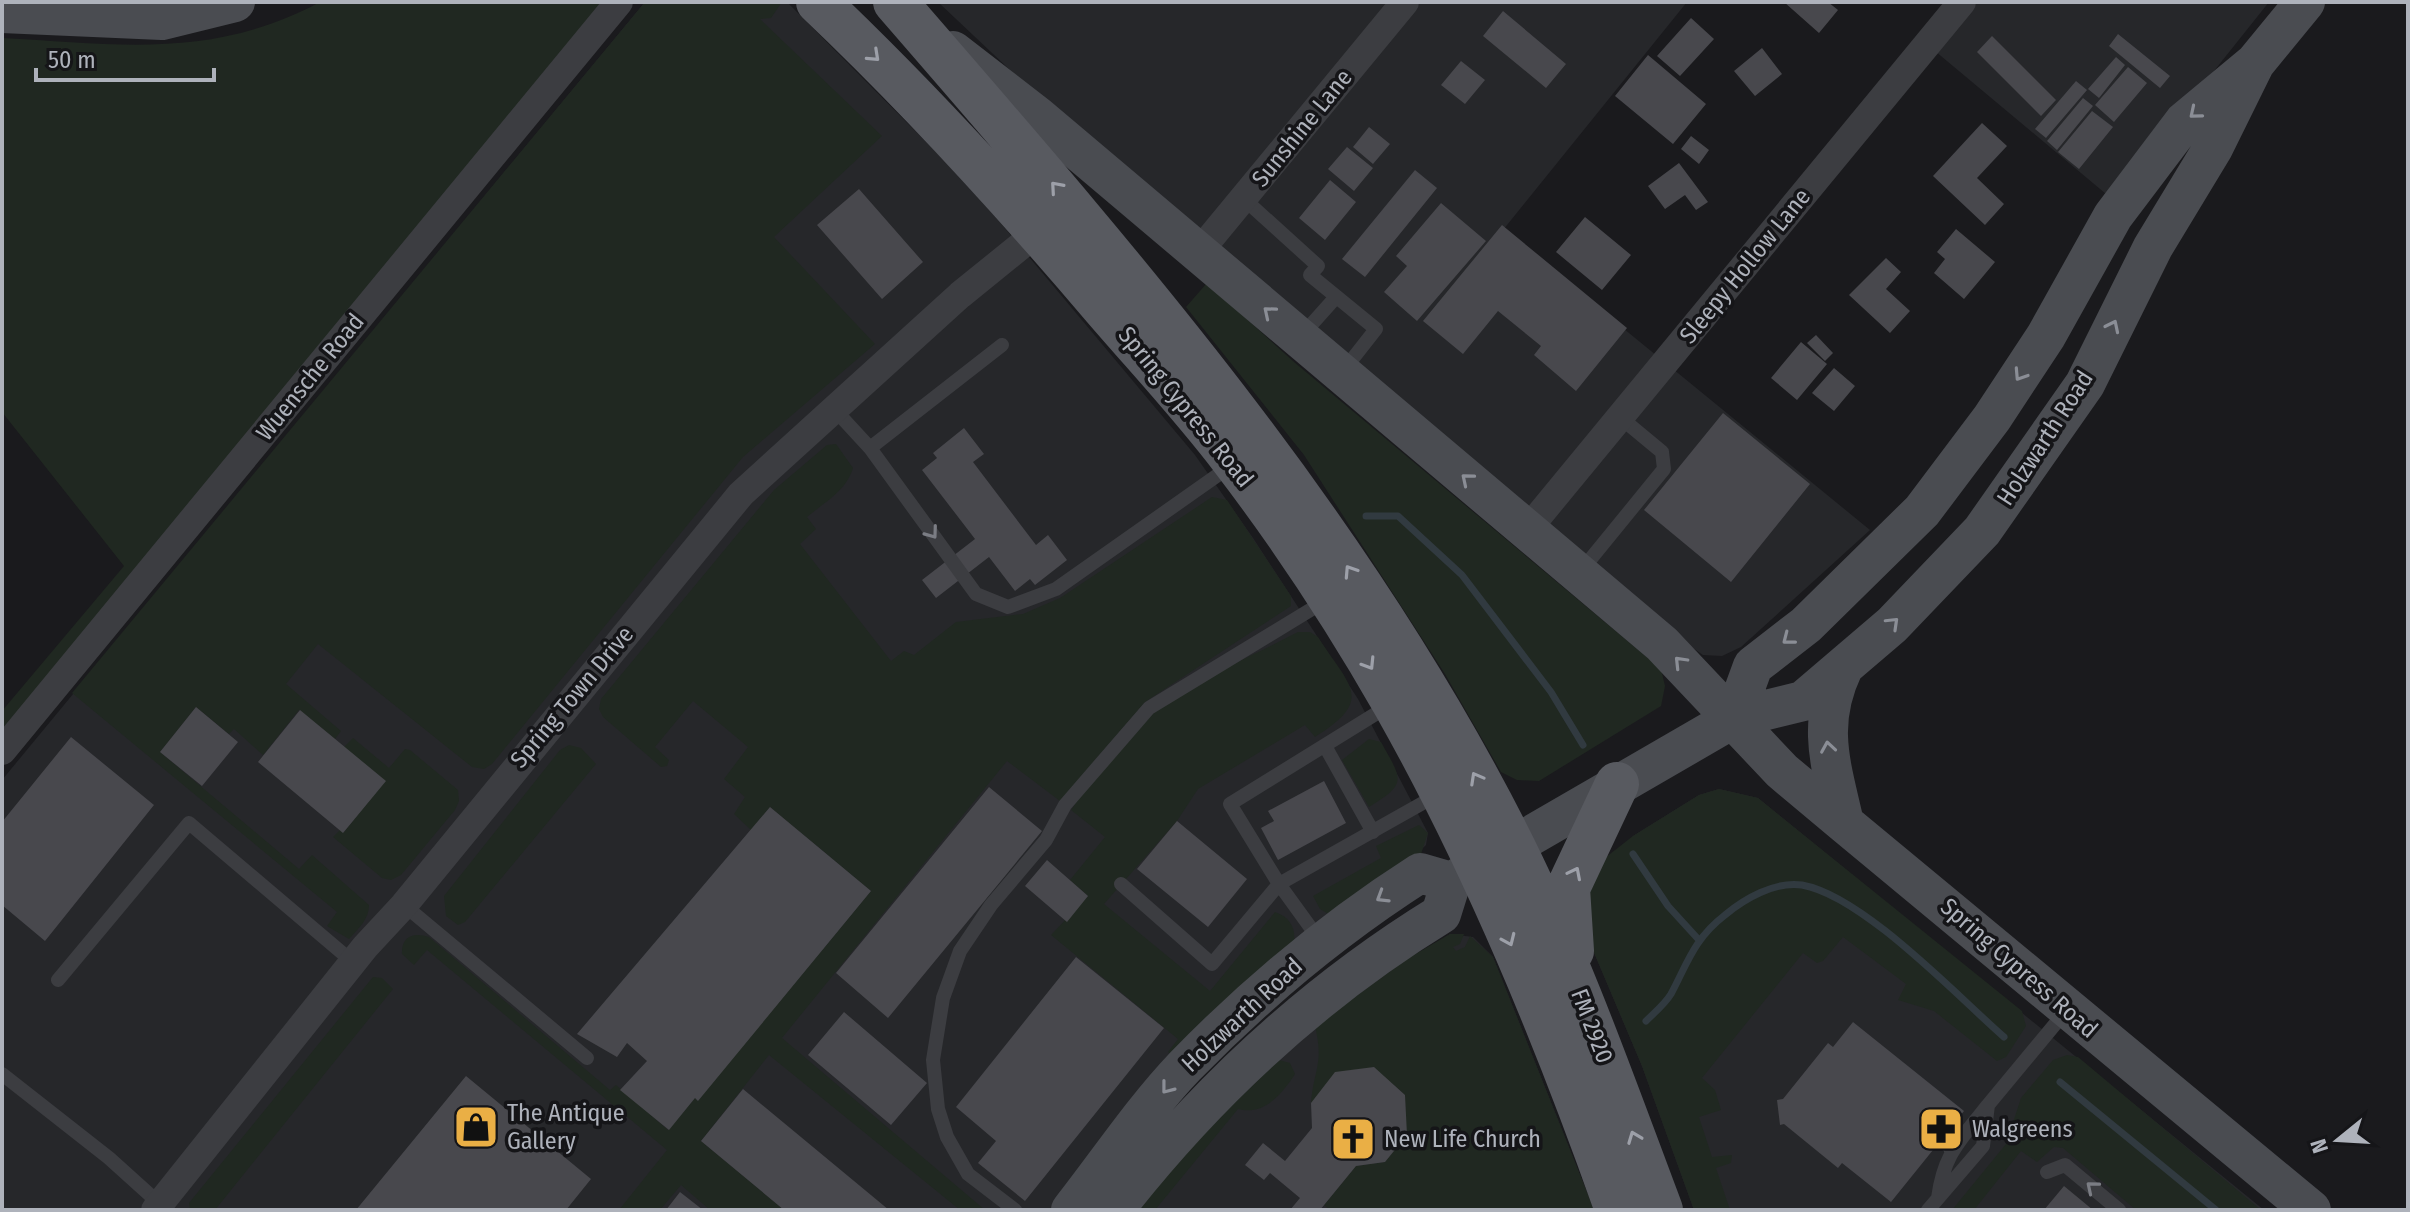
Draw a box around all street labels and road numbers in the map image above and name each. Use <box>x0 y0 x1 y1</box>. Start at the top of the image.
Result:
street label: Sunshine Lane <box>1246 64 1358 192</box>
street label: Sleepy Hollow Lane <box>1674 183 1816 349</box>
street label: Wuensche Road <box>250 308 370 446</box>
street label: Spring Cypress Road <box>1113 321 1259 493</box>
street label: Holzwarth Road <box>1991 366 2099 510</box>
street label: Spring Town Drive <box>505 621 639 773</box>
street label: Spring Cypress Road <box>1935 892 2103 1044</box>
street label: Holzwarth Road <box>1176 952 1308 1078</box>
street label: FM 2920 <box>1565 985 1619 1067</box>

